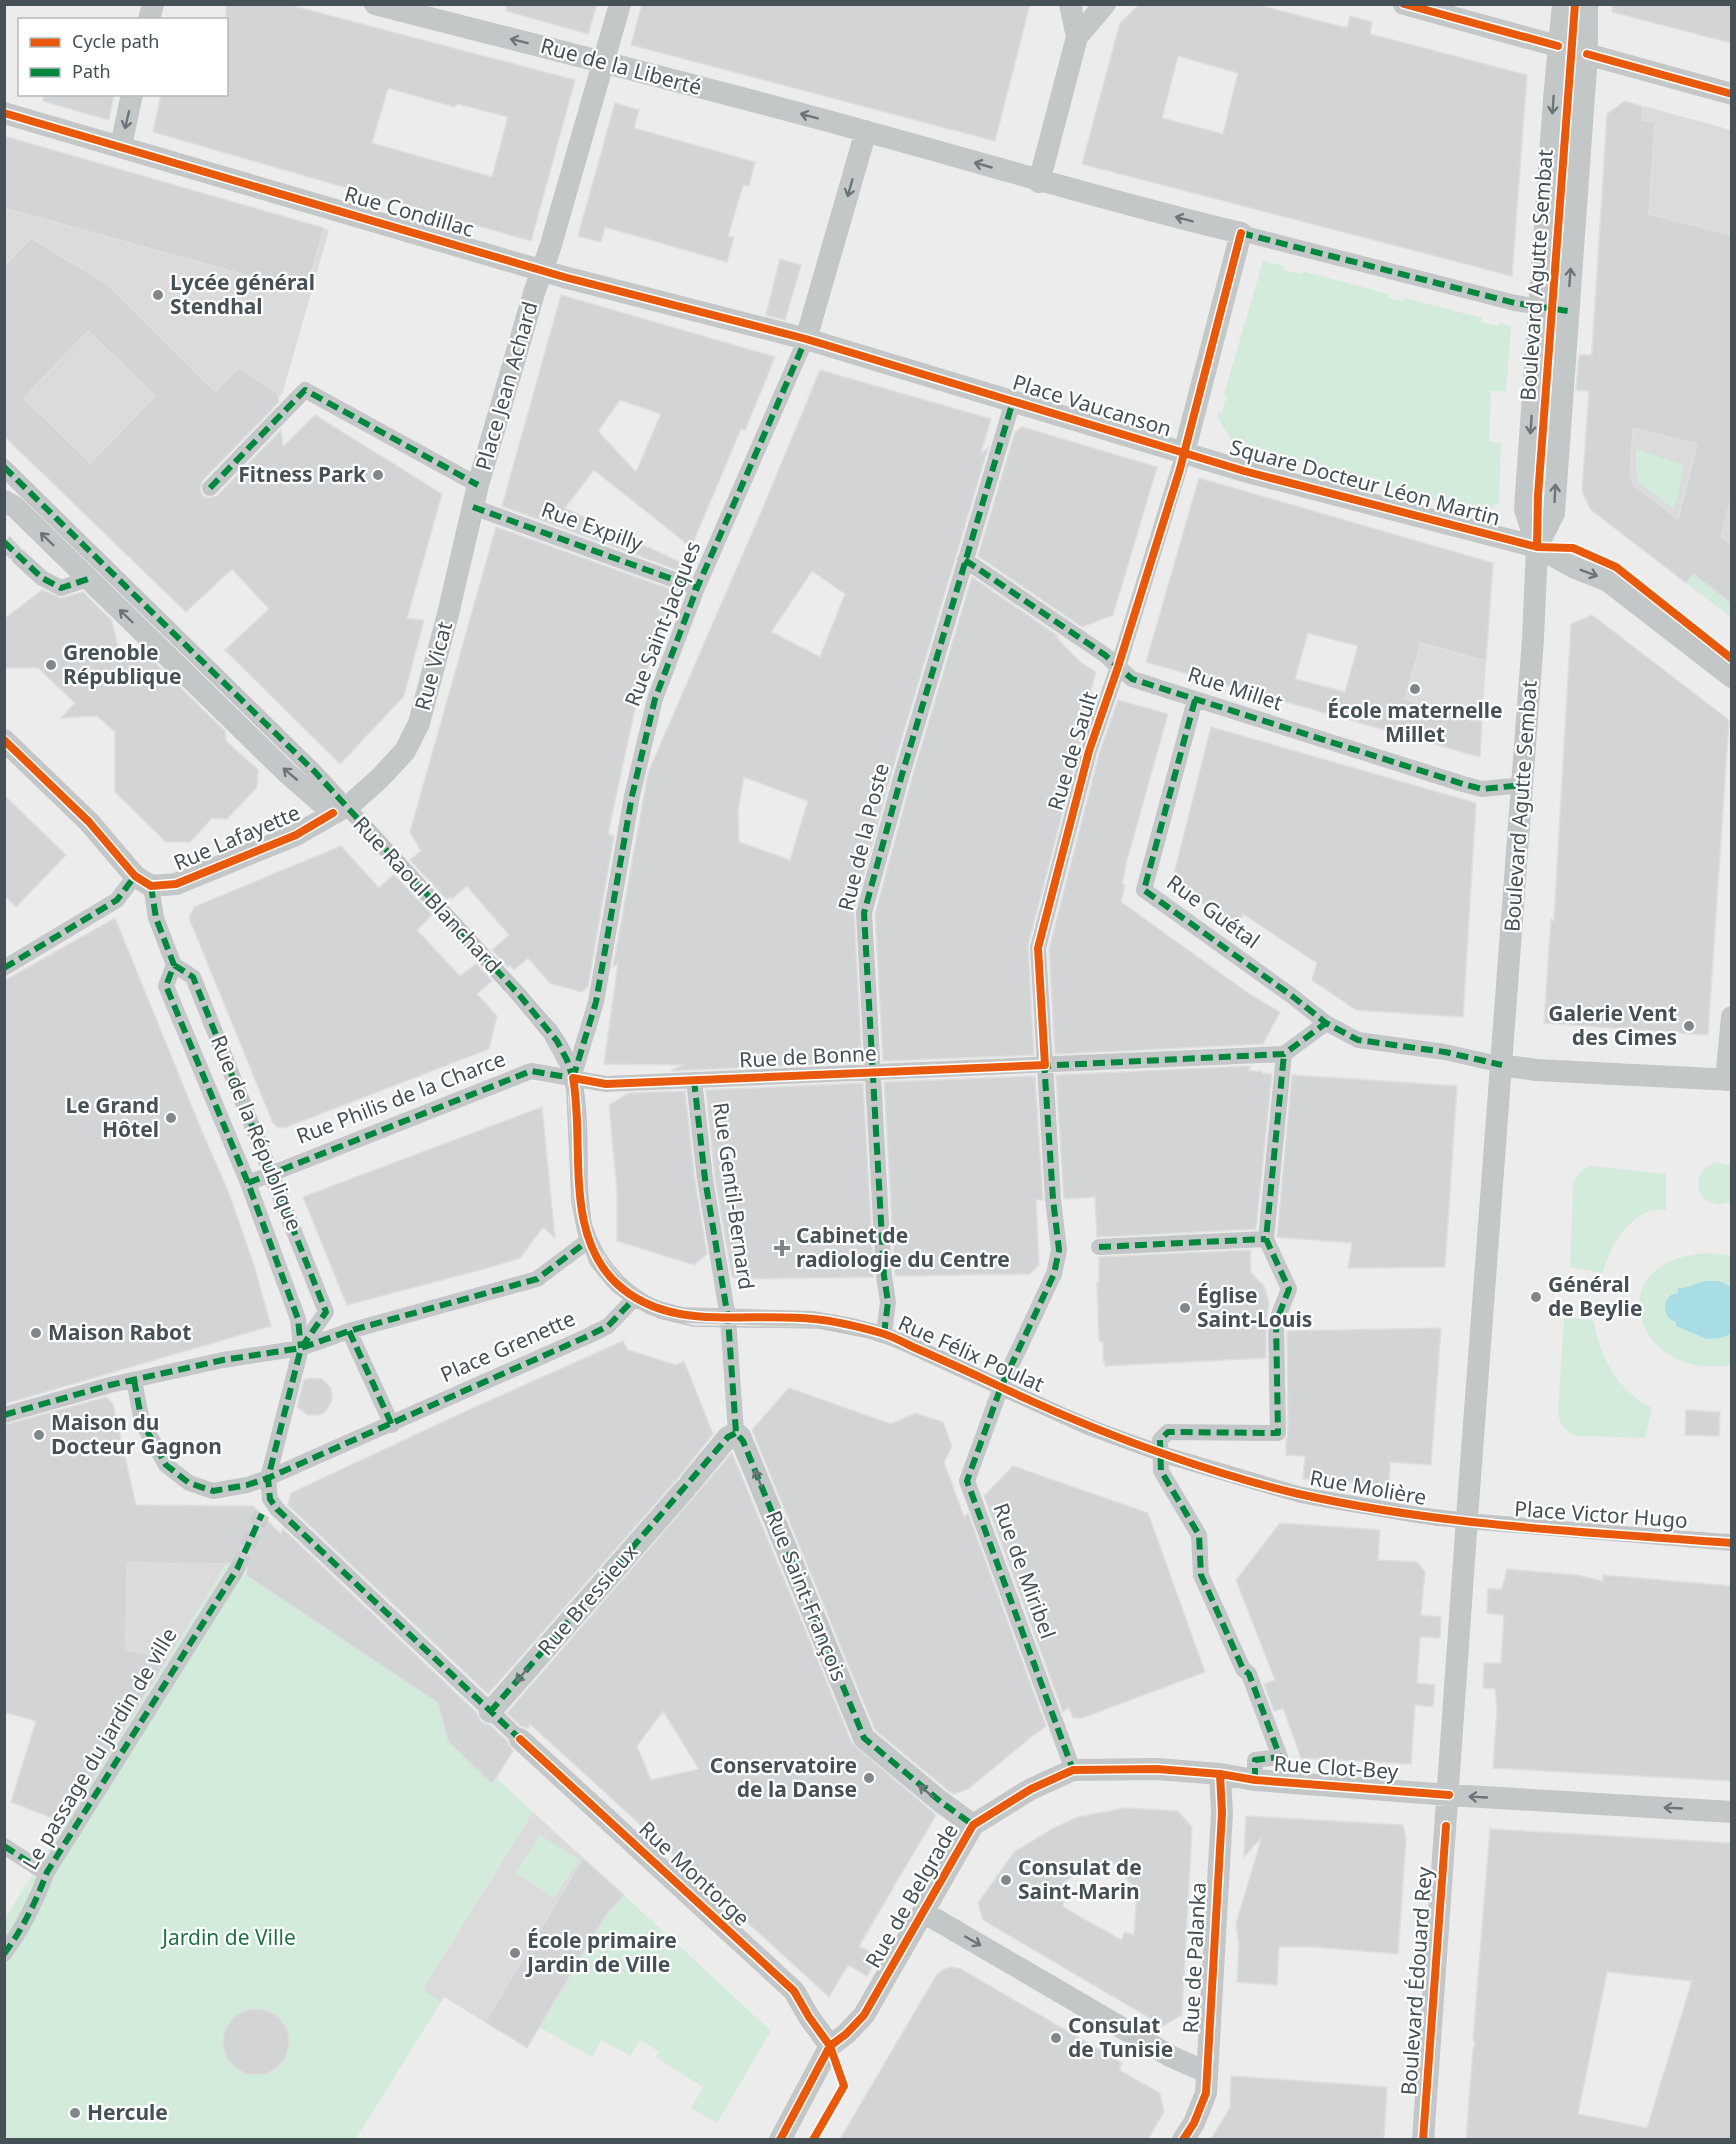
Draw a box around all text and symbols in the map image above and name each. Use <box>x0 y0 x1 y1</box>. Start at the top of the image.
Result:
legend <box>18 18 228 96</box>
text: Cycle path <box>72 29 159 53</box>
street label: Rue de la Liberté <box>538 31 705 101</box>
one-way arrow <box>510 34 529 46</box>
text: Path <box>72 59 111 83</box>
one-way arrow <box>1548 94 1559 114</box>
one-way arrow <box>800 110 819 122</box>
one-way arrow <box>120 111 132 130</box>
street label: Boulevard Agutte Sembat <box>1513 148 1559 402</box>
one-way arrow <box>974 159 993 170</box>
one-way arrow <box>843 178 855 197</box>
street label: Rue Condillac <box>341 179 477 243</box>
one-way arrow <box>1175 213 1194 225</box>
place label: Lycée général Stendhal <box>170 268 315 320</box>
one-way arrow <box>1565 268 1576 288</box>
marker: Lycée général Stendhal <box>151 288 165 302</box>
street label: Place Jean Achard <box>469 298 544 473</box>
street label: Place Vaucanson <box>1009 368 1175 443</box>
one-way arrow <box>1525 414 1536 434</box>
street label: Square Docteur Léon Martin <box>1227 432 1504 532</box>
place label: Fitness Park <box>238 460 367 488</box>
marker: Fitness Park <box>371 468 385 482</box>
one-way arrow <box>1549 483 1560 503</box>
street label: Rue Expilly <box>538 495 647 557</box>
one-way arrow <box>40 532 55 546</box>
street label: Rue Saint-Jacques <box>618 537 706 710</box>
one-way arrow <box>1579 568 1598 579</box>
one-way arrow <box>119 609 134 624</box>
street label: Rue Vicat <box>408 618 458 713</box>
place label: Grenoble République <box>63 638 182 690</box>
marker: Grenoble République <box>44 658 58 672</box>
street label: Rue Millet <box>1184 660 1287 717</box>
street label: Boulevard Agutte Sembat <box>1497 679 1543 933</box>
marker: École maternelle Millet <box>1408 682 1422 696</box>
street label: Rue de Sault <box>1041 687 1104 814</box>
place label: École maternelle Millet <box>1327 696 1503 748</box>
street label: Rue de la Poste <box>831 760 895 913</box>
one-way arrow <box>283 767 298 781</box>
street label: Rue Lafayette <box>169 798 304 876</box>
street label: Rue Raoul Blanchard <box>348 810 508 979</box>
street label: Rue Guétal <box>1162 868 1266 954</box>
place label: Galerie Vent des Cimes <box>1548 999 1677 1051</box>
marker: Galerie Vent des Cimes <box>1682 1019 1696 1033</box>
street label: Rue de la République <box>205 1031 309 1235</box>
street label: Rue de Bonne <box>738 1038 877 1074</box>
street label: Rue Philis de la Charce <box>292 1044 509 1150</box>
place label: Le Grand Hôtel <box>66 1091 159 1143</box>
street label: Rue Gentil-Bernard <box>707 1100 761 1291</box>
marker: Le Grand Hôtel <box>164 1111 178 1125</box>
place label: Cabinet de radiologie du Centre <box>796 1221 1010 1273</box>
marker: Cabinet de radiologie du Centre <box>773 1239 791 1257</box>
place label: Général de Beylie <box>1548 1270 1642 1322</box>
place label: Église Saint-Louis <box>1197 1281 1312 1333</box>
marker: Général de Beylie <box>1529 1290 1543 1304</box>
marker: Église Saint-Louis <box>1178 1301 1192 1315</box>
street label: Place Grenette <box>436 1304 579 1388</box>
street label: Rue Félix Poulat <box>894 1308 1049 1398</box>
place label: Maison Rabot <box>48 1318 191 1346</box>
marker: Maison Rabot <box>29 1326 43 1340</box>
place label: Maison du Docteur Gagnon <box>51 1408 222 1460</box>
marker: Maison du Docteur Gagnon <box>32 1428 46 1442</box>
street label: Rue Molière <box>1308 1463 1429 1511</box>
one-way arrow <box>752 1469 763 1487</box>
street label: Place Victor Hugo <box>1513 1494 1689 1534</box>
street label: Rue de Miribel <box>987 1499 1062 1642</box>
street label: Rue Saint-François <box>760 1506 854 1685</box>
street label: Rue Bressieux <box>531 1538 643 1661</box>
street label: Le passage du jardin de ville <box>16 1622 183 1875</box>
one-way arrow <box>515 1668 529 1683</box>
street label: Rue Clot-Bey <box>1273 1749 1400 1785</box>
place label: Conservatoire de la Danse <box>710 1751 857 1803</box>
marker: Conservatoire de la Danse <box>862 1771 876 1785</box>
one-way arrow <box>918 1784 934 1797</box>
one-way arrow <box>1469 1791 1489 1802</box>
one-way arrow <box>1664 1803 1684 1814</box>
street label: Rue Montorge <box>633 1815 756 1932</box>
street label: Rue de Belgrade <box>858 1818 964 1973</box>
place label: Consulat de Saint-Marin <box>1018 1853 1142 1905</box>
street label: Boulevard Édouard Rey <box>1394 1865 1438 2096</box>
marker: Consulat de Saint-Marin <box>999 1873 1013 1887</box>
street label: Rue de Palanka <box>1176 1882 1212 2034</box>
park label: Jardin de Ville <box>160 1923 296 1951</box>
place label: École primaire Jardin de Ville <box>525 1926 677 1978</box>
one-way arrow <box>964 1935 981 1947</box>
marker: École primaire Jardin de Ville <box>508 1946 522 1960</box>
place label: Consulat de Tunisie <box>1068 2011 1173 2063</box>
marker: Consulat de Tunisie <box>1049 2031 1063 2045</box>
place label: Hercule <box>87 2098 168 2126</box>
marker: Hercule <box>68 2106 82 2120</box>

